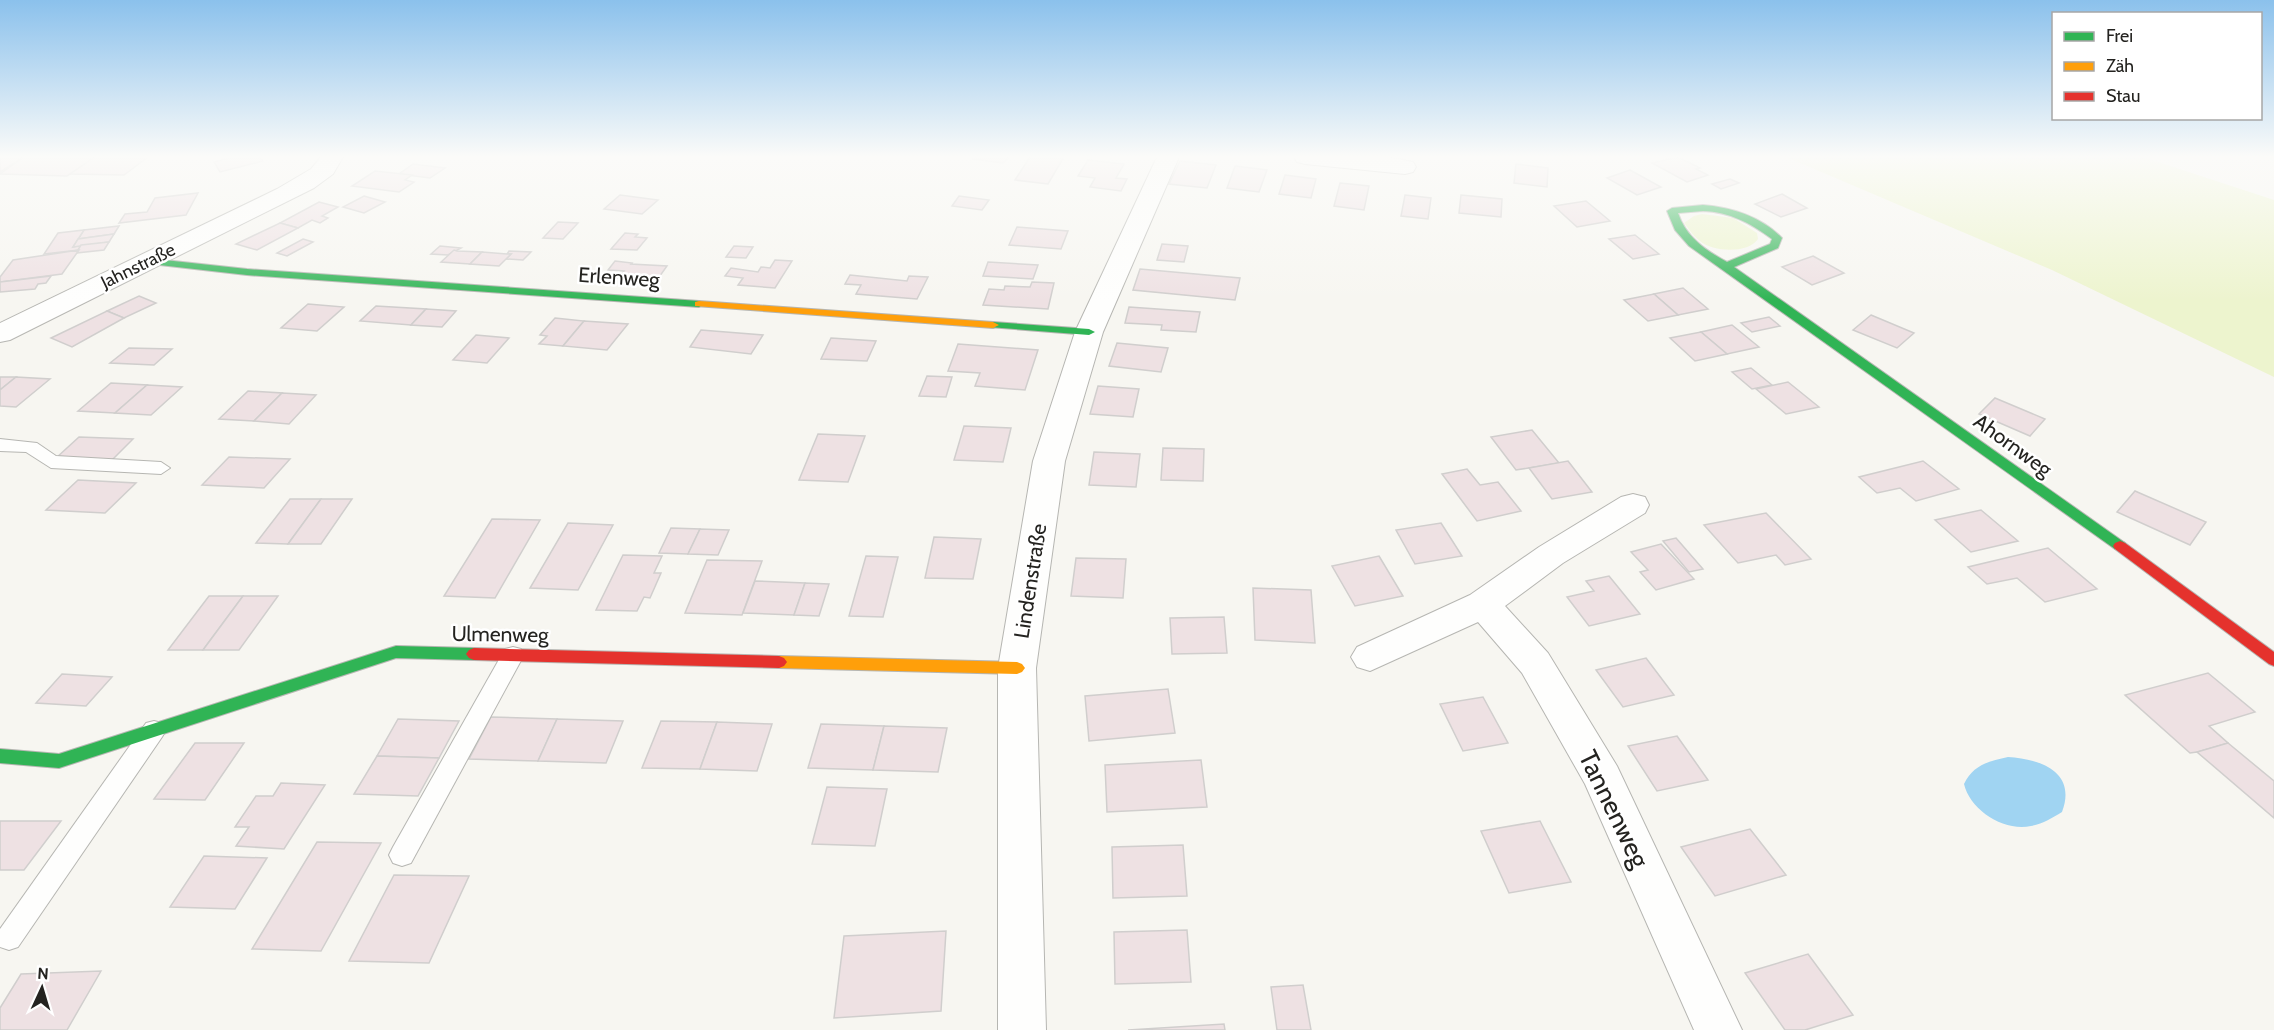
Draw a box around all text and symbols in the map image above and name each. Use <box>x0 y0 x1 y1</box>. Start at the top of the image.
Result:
legend <box>2052 12 2262 120</box>
text: Frei <box>2106 25 2133 47</box>
text: Zäh <box>2106 55 2134 77</box>
text: Stau <box>2106 85 2140 107</box>
street label: Jahnstraße <box>96 239 179 294</box>
street label: Erlenweg <box>577 262 661 292</box>
street label: Ahornweg <box>1969 408 2057 482</box>
street label: Lindenstraße <box>1009 522 1051 640</box>
street label: Ulmenweg <box>451 621 549 647</box>
street label: Tannenweg <box>1572 745 1657 874</box>
north arrow <box>12 958 72 1018</box>
text: N <box>37 964 49 983</box>

